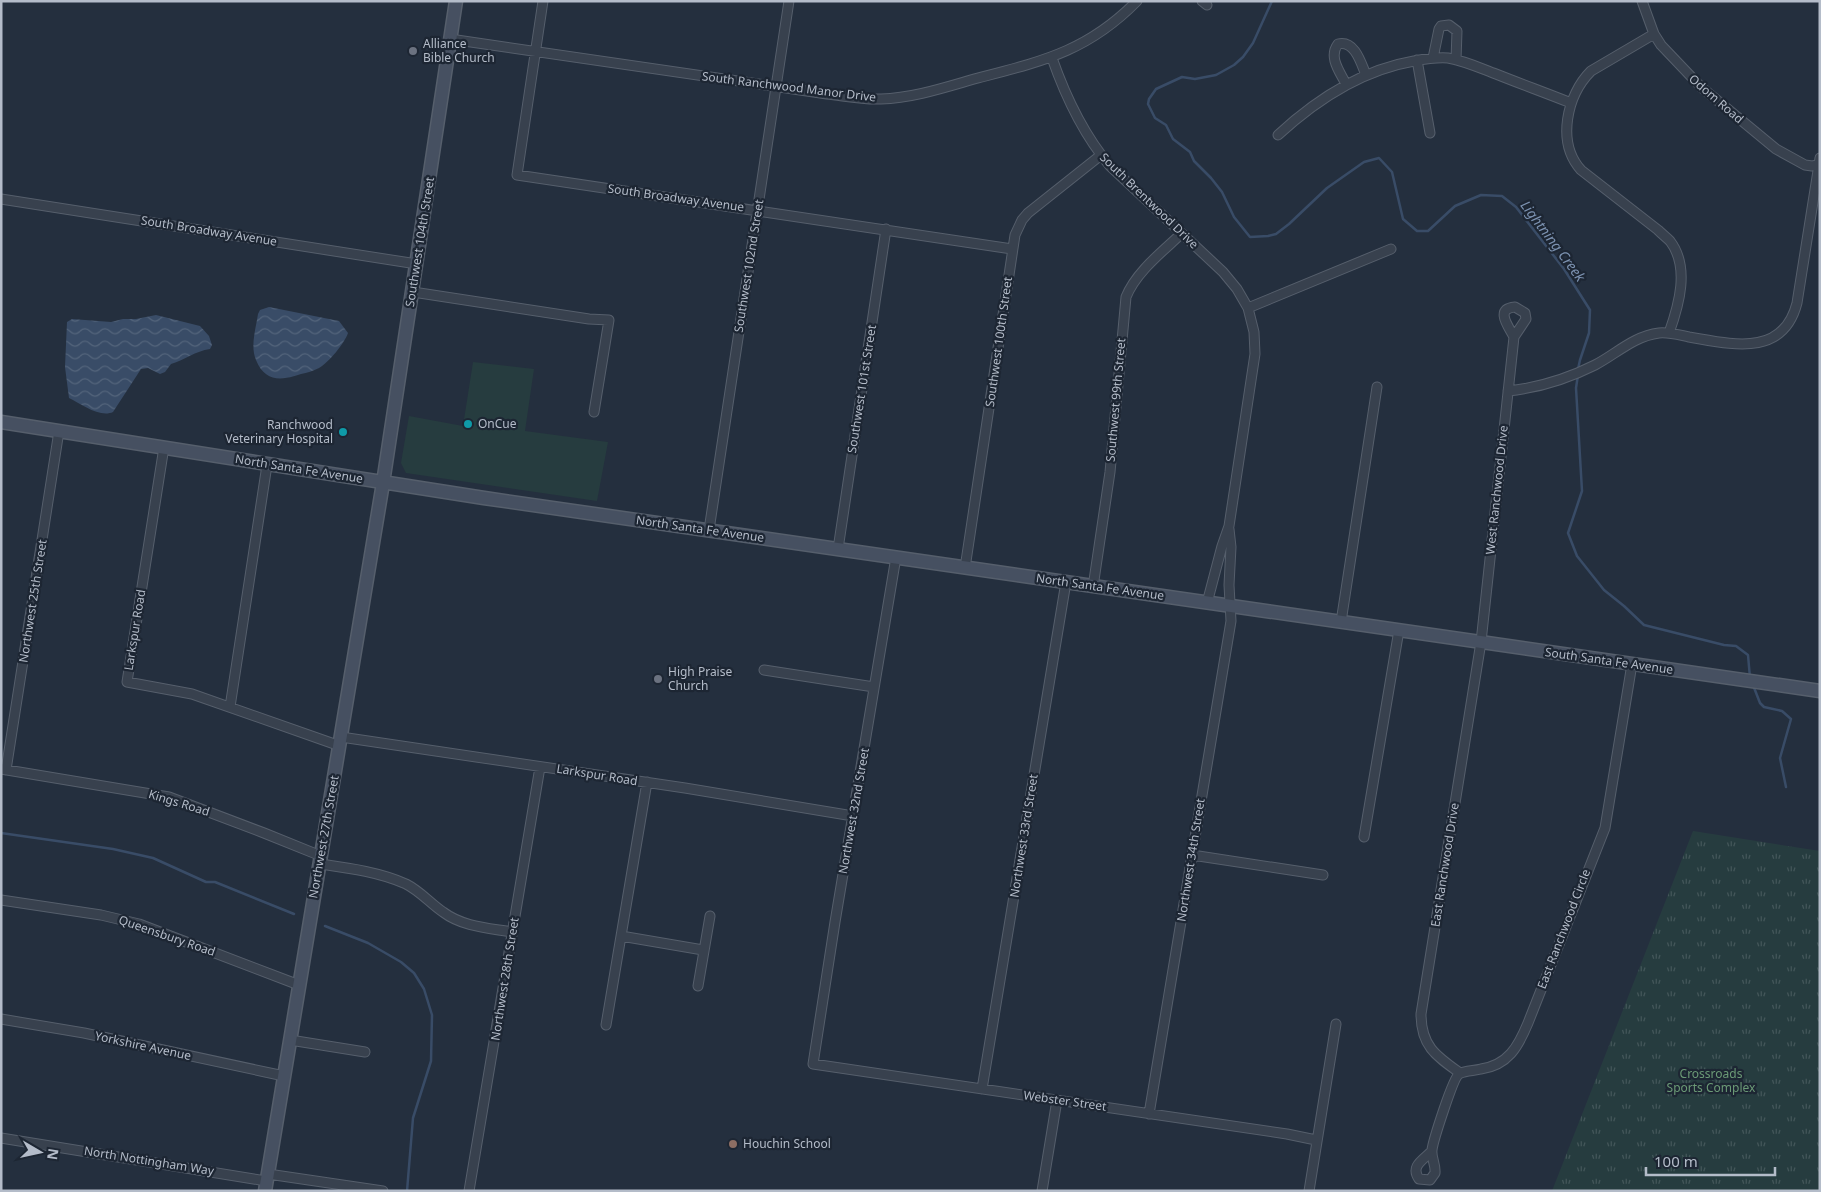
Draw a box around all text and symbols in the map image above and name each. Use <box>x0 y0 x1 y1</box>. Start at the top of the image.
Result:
place label: Alliance Bible Church <box>423 35 495 66</box>
marker: Alliance Bible Church <box>407 45 419 57</box>
street label: South Ranchwood Manor Drive <box>701 67 877 106</box>
street label: Odom Road <box>1685 70 1747 127</box>
street label: South Brentwood Drive <box>1096 149 1203 253</box>
street label: Southwest 104th Street <box>401 175 438 308</box>
street label: South Broadway Avenue <box>607 180 746 216</box>
water label: Lightning Creek <box>1517 196 1591 286</box>
street label: Southwest 102nd Street <box>730 198 768 334</box>
street label: South Broadway Avenue <box>140 211 279 250</box>
street label: Southwest 100th Street <box>981 275 1016 408</box>
street label: Southwest 101st Street <box>843 323 880 454</box>
street label: Southwest 99th Street <box>1102 337 1129 463</box>
place label: OnCue <box>478 415 517 432</box>
place label: Ranchwood Veterinary Hospital <box>225 416 333 447</box>
marker: OnCue <box>462 418 474 430</box>
street label: West Ranchwood Drive <box>1481 424 1512 555</box>
marker: Ranchwood Veterinary Hospital <box>337 426 349 438</box>
street label: North Santa Fe Avenue <box>234 450 365 487</box>
street label: North Santa Fe Avenue <box>635 511 766 546</box>
street label: Northwest 25th Street <box>14 537 51 664</box>
street label: North Santa Fe Avenue <box>1035 569 1166 604</box>
street label: Larkspur Road <box>120 588 149 672</box>
street label: South Santa Fe Avenue <box>1544 643 1674 678</box>
place label: High Praise Church <box>668 663 732 694</box>
marker: High Praise Church <box>652 673 664 685</box>
street label: Northwest 32nd Street <box>834 746 873 875</box>
street label: Larkspur Road <box>555 760 639 789</box>
street label: Northwest 33rd Street <box>1005 772 1042 899</box>
street label: Northwest 27th Street <box>304 773 343 900</box>
street label: Kings Road <box>147 785 212 820</box>
street label: Northwest 34th Street <box>1172 796 1209 923</box>
street label: East Ranchwood Drive <box>1426 801 1463 928</box>
street label: East Ranchwood Circle <box>1533 866 1594 991</box>
street label: Queensbury Road <box>116 911 218 960</box>
street label: Northwest 28th Street <box>486 915 523 1042</box>
street label: Yorkshire Avenue <box>93 1027 193 1064</box>
park label: Crossroads Sports Complex <box>1667 1065 1756 1096</box>
street label: Webster Street <box>1023 1086 1108 1115</box>
north arrow <box>15 1127 65 1177</box>
place label: Houchin School <box>743 1135 831 1152</box>
marker: Houchin School <box>727 1138 739 1150</box>
street label: North Nottingham Way <box>83 1142 216 1179</box>
scale bar <box>1646 1144 1775 1176</box>
text: N <box>43 1147 64 1161</box>
text: 100 m <box>1654 1151 1698 1171</box>

